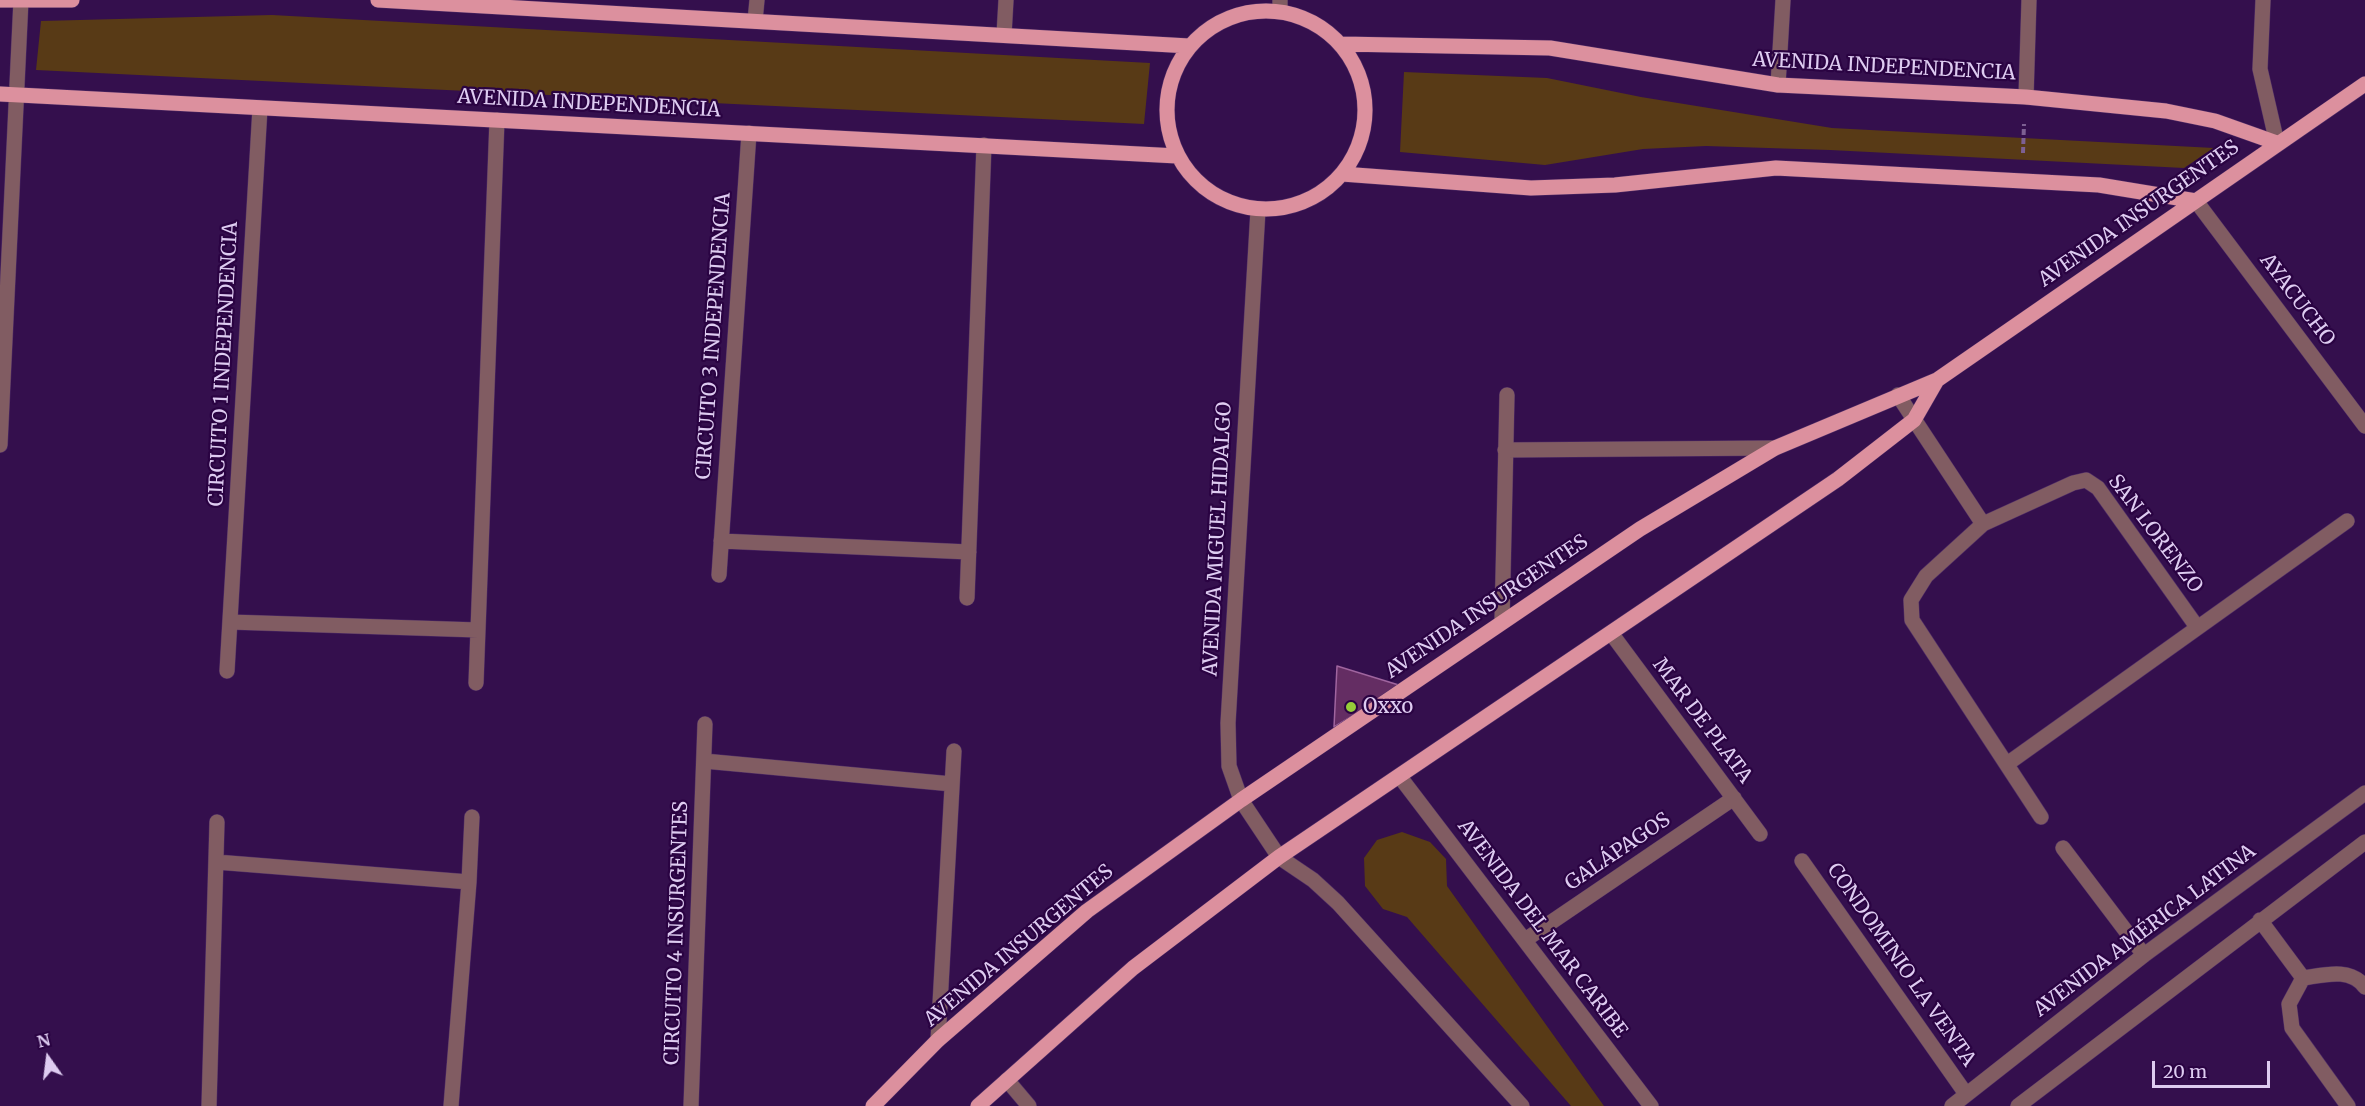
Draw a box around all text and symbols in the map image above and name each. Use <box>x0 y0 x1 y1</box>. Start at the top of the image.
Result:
street label: AVENIDA INDEPENDENCIA <box>1752 48 2016 86</box>
street label: AVENIDA INDEPENDENCIA <box>457 85 721 123</box>
street label: AVENIDA INSURGENTES <box>2034 135 2244 293</box>
street label: CIRCUITO 3 INDEPENDENCIA <box>692 192 736 480</box>
street label: CIRCUITO 1 INDEPENDENCIA <box>205 221 243 507</box>
street label: AYACUCHO <box>2254 249 2340 351</box>
street label: AVENIDA MIGUEL HIDALGO <box>1199 401 1237 677</box>
street label: SAN LORENZO <box>2103 470 2207 598</box>
street label: AVENIDA INSURGENTES <box>1381 530 1593 684</box>
street label: MAR DE PLATA <box>1647 654 1757 788</box>
place label: Oxxo <box>1363 695 1413 719</box>
marker: Oxxo <box>1344 700 1358 714</box>
street label: CIRCUITO 4 INSURGENTES <box>660 801 694 1065</box>
street label: GALÁPAGOS <box>1561 808 1675 896</box>
street label: AVENIDA DEL MAR CARIBE <box>1452 815 1632 1043</box>
street label: AVENIDA AMÉRICA LATINA <box>2029 840 2261 1022</box>
street label: CONDOMINIO LA VENTA <box>1822 859 1980 1071</box>
street label: AVENIDA INSURGENTES <box>920 860 1118 1032</box>
north arrow <box>18 1028 78 1088</box>
text: N <box>35 1029 52 1052</box>
scale bar <box>2155 1049 2274 1087</box>
text: 20 m <box>2163 1060 2207 1083</box>

